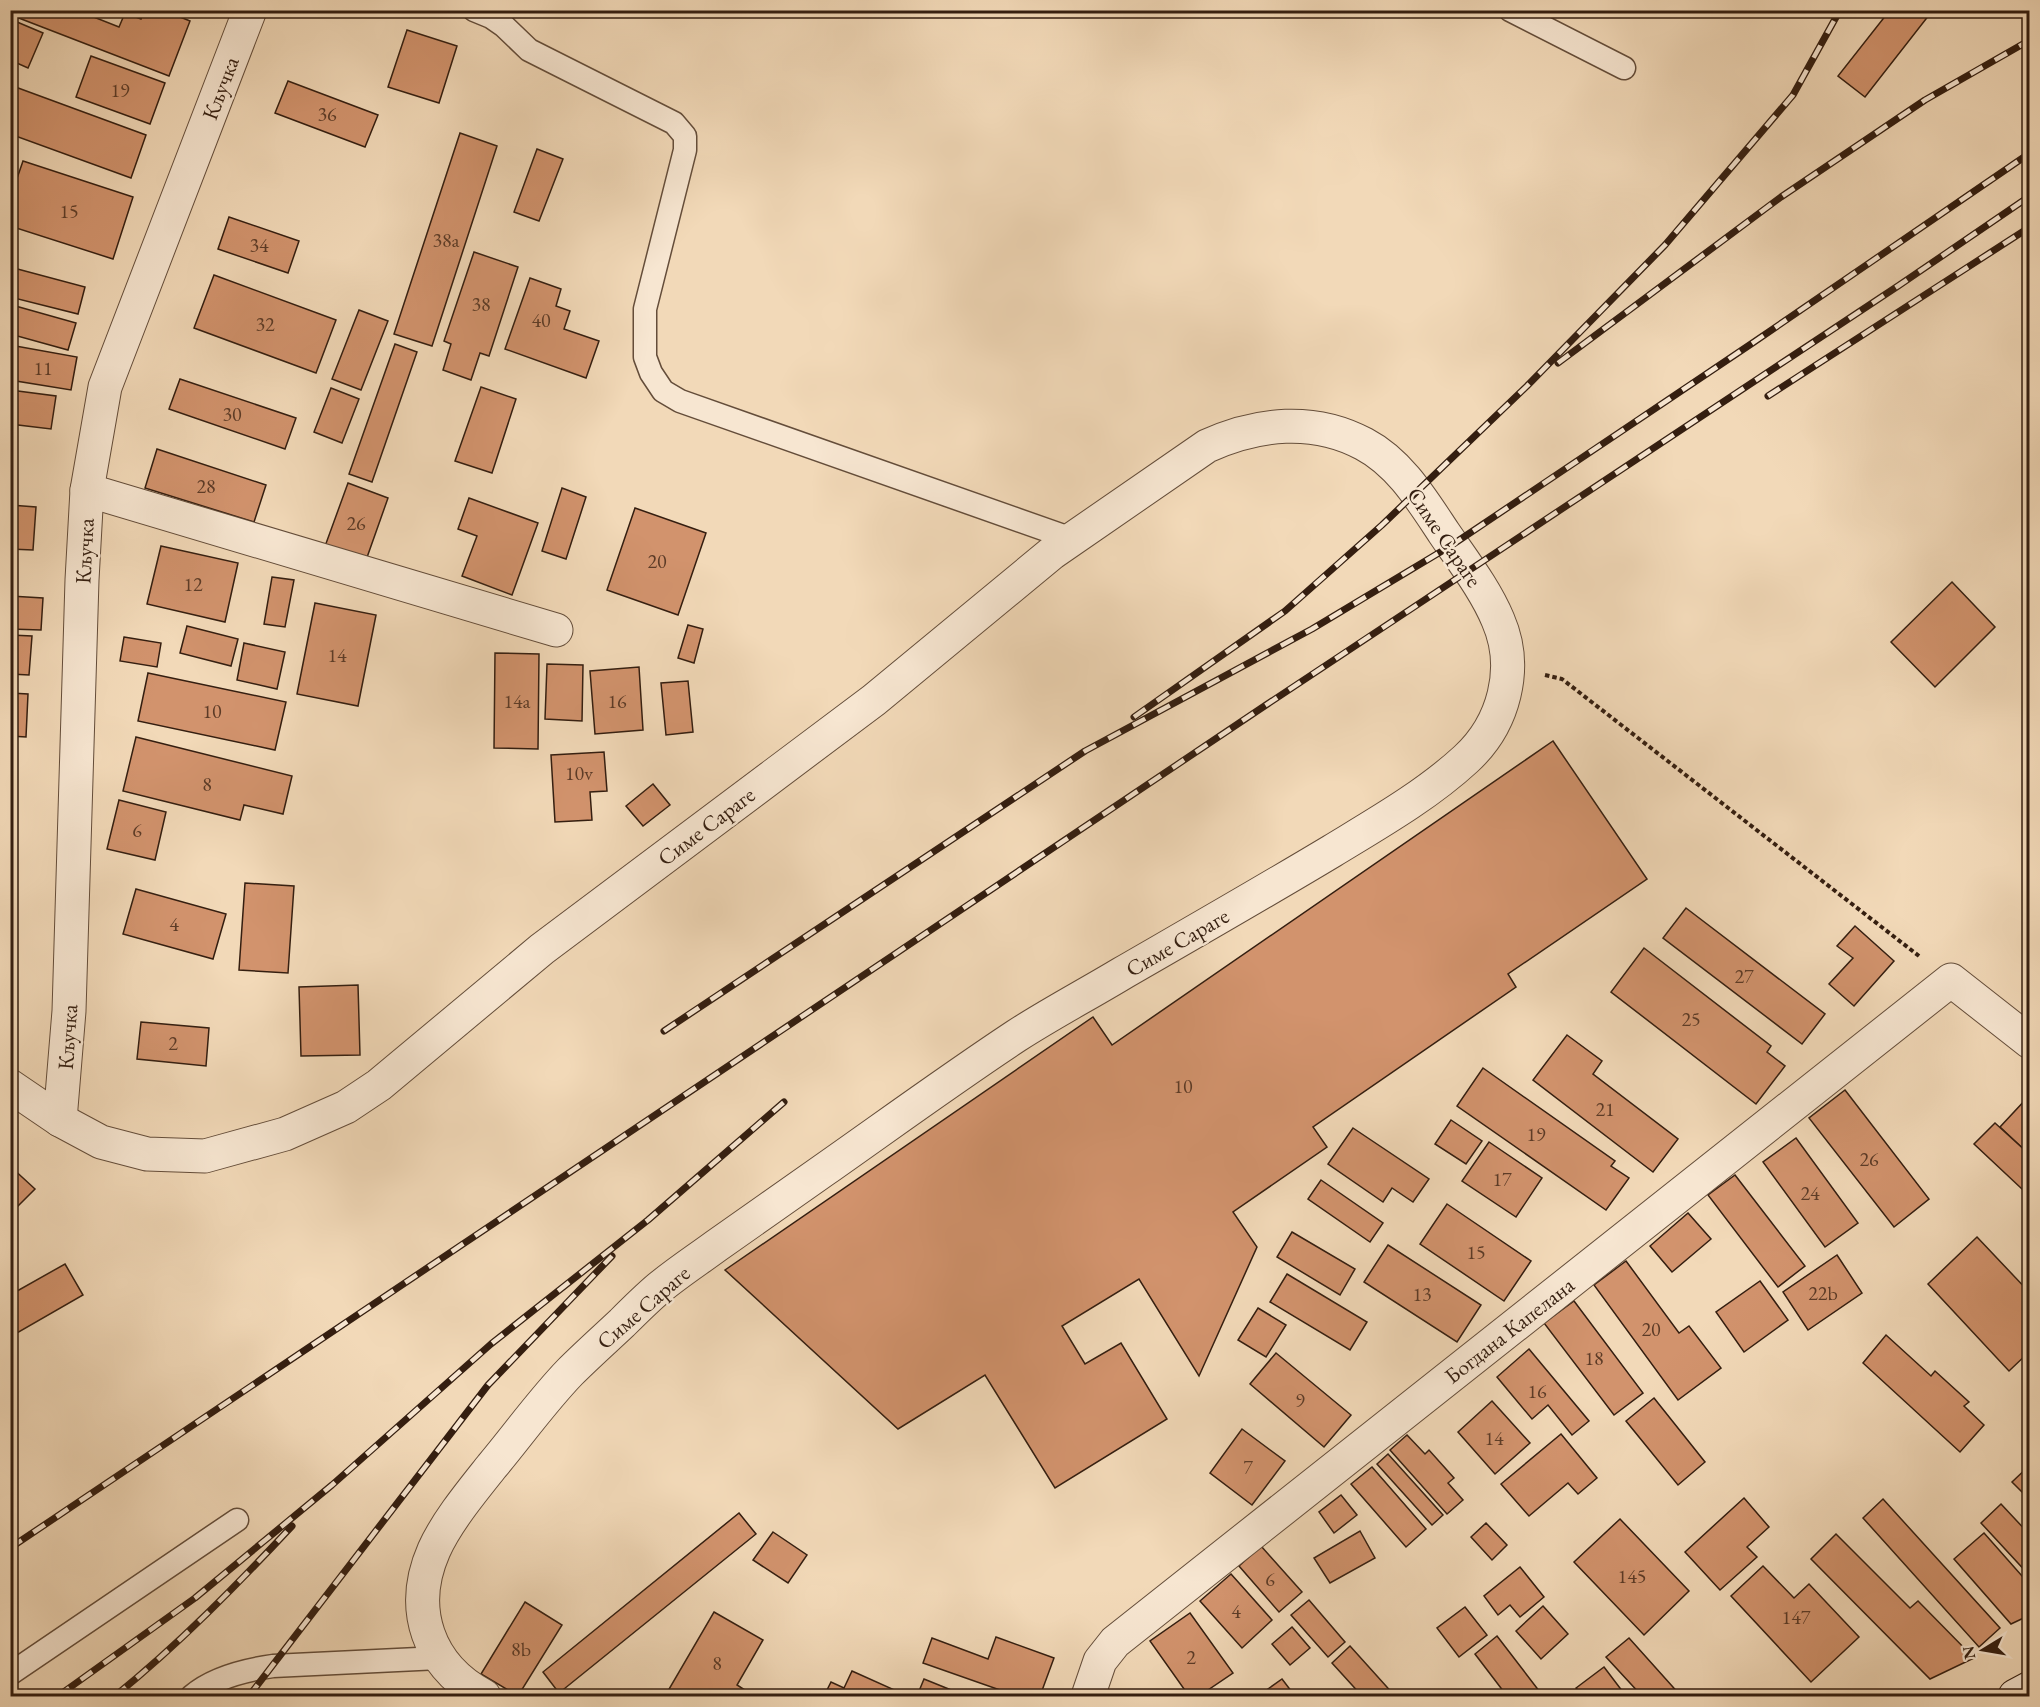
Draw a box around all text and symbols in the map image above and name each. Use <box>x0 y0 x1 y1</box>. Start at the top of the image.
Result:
street label: Кључка <box>195 52 246 124</box>
house number: 19 <box>110 77 130 103</box>
house number: 36 <box>317 101 337 127</box>
house number: 15 <box>59 198 79 224</box>
house number: 38a <box>432 227 460 253</box>
house number: 34 <box>249 232 269 258</box>
house number: 38 <box>471 291 491 317</box>
house number: 40 <box>531 307 551 333</box>
house number: 32 <box>255 311 275 337</box>
house number: 11 <box>33 355 53 381</box>
house number: 30 <box>222 401 242 427</box>
house number: 28 <box>196 473 216 499</box>
street label: Симе Сараге <box>1401 482 1489 593</box>
house number: 26 <box>346 510 366 536</box>
street label: Кључка <box>68 517 101 585</box>
house number: 20 <box>647 548 667 574</box>
house number: 12 <box>183 571 203 597</box>
house number: 14 <box>327 642 347 668</box>
house number: 14a <box>503 688 531 714</box>
house number: 16 <box>607 688 627 714</box>
house number: 10 <box>202 698 222 724</box>
house number: 10v <box>565 760 593 786</box>
house number: 8 <box>202 771 212 797</box>
street label: Симе Сараге <box>652 780 761 872</box>
house number: 6 <box>132 817 142 843</box>
street label: Симе Сараге <box>1120 901 1234 984</box>
house number: 4 <box>169 911 179 937</box>
house number: 27 <box>1734 963 1754 989</box>
street label: Кључка <box>51 1003 84 1071</box>
house number: 25 <box>1681 1006 1701 1032</box>
house number: 2 <box>168 1030 178 1056</box>
house number: 10 <box>1173 1073 1193 1099</box>
house number: 21 <box>1595 1096 1615 1122</box>
house number: 19 <box>1526 1121 1546 1147</box>
house number: 26 <box>1859 1146 1879 1172</box>
house number: 17 <box>1492 1166 1512 1192</box>
house number: 24 <box>1800 1180 1820 1206</box>
house number: 15 <box>1466 1239 1486 1265</box>
street label: Симе Сараге <box>591 1259 696 1356</box>
street label: Богдана Капелана <box>1438 1270 1580 1390</box>
house number: 22b <box>1808 1280 1838 1306</box>
house number: 13 <box>1412 1281 1432 1307</box>
house number: 20 <box>1641 1316 1661 1342</box>
house number: 18 <box>1584 1345 1604 1371</box>
house number: 16 <box>1527 1378 1547 1404</box>
house number: 9 <box>1295 1387 1305 1413</box>
house number: 14 <box>1484 1425 1504 1451</box>
house number: 7 <box>1243 1454 1253 1480</box>
house number: 145 <box>1618 1563 1646 1589</box>
house number: 6 <box>1265 1566 1275 1592</box>
house number: 4 <box>1231 1598 1241 1624</box>
house number: 147 <box>1782 1604 1811 1630</box>
north arrow <box>1953 1620 2013 1680</box>
house number: 8b <box>511 1636 531 1662</box>
house number: 2 <box>1186 1644 1196 1670</box>
text: N <box>1957 1644 1980 1661</box>
house number: 8 <box>712 1650 722 1676</box>

